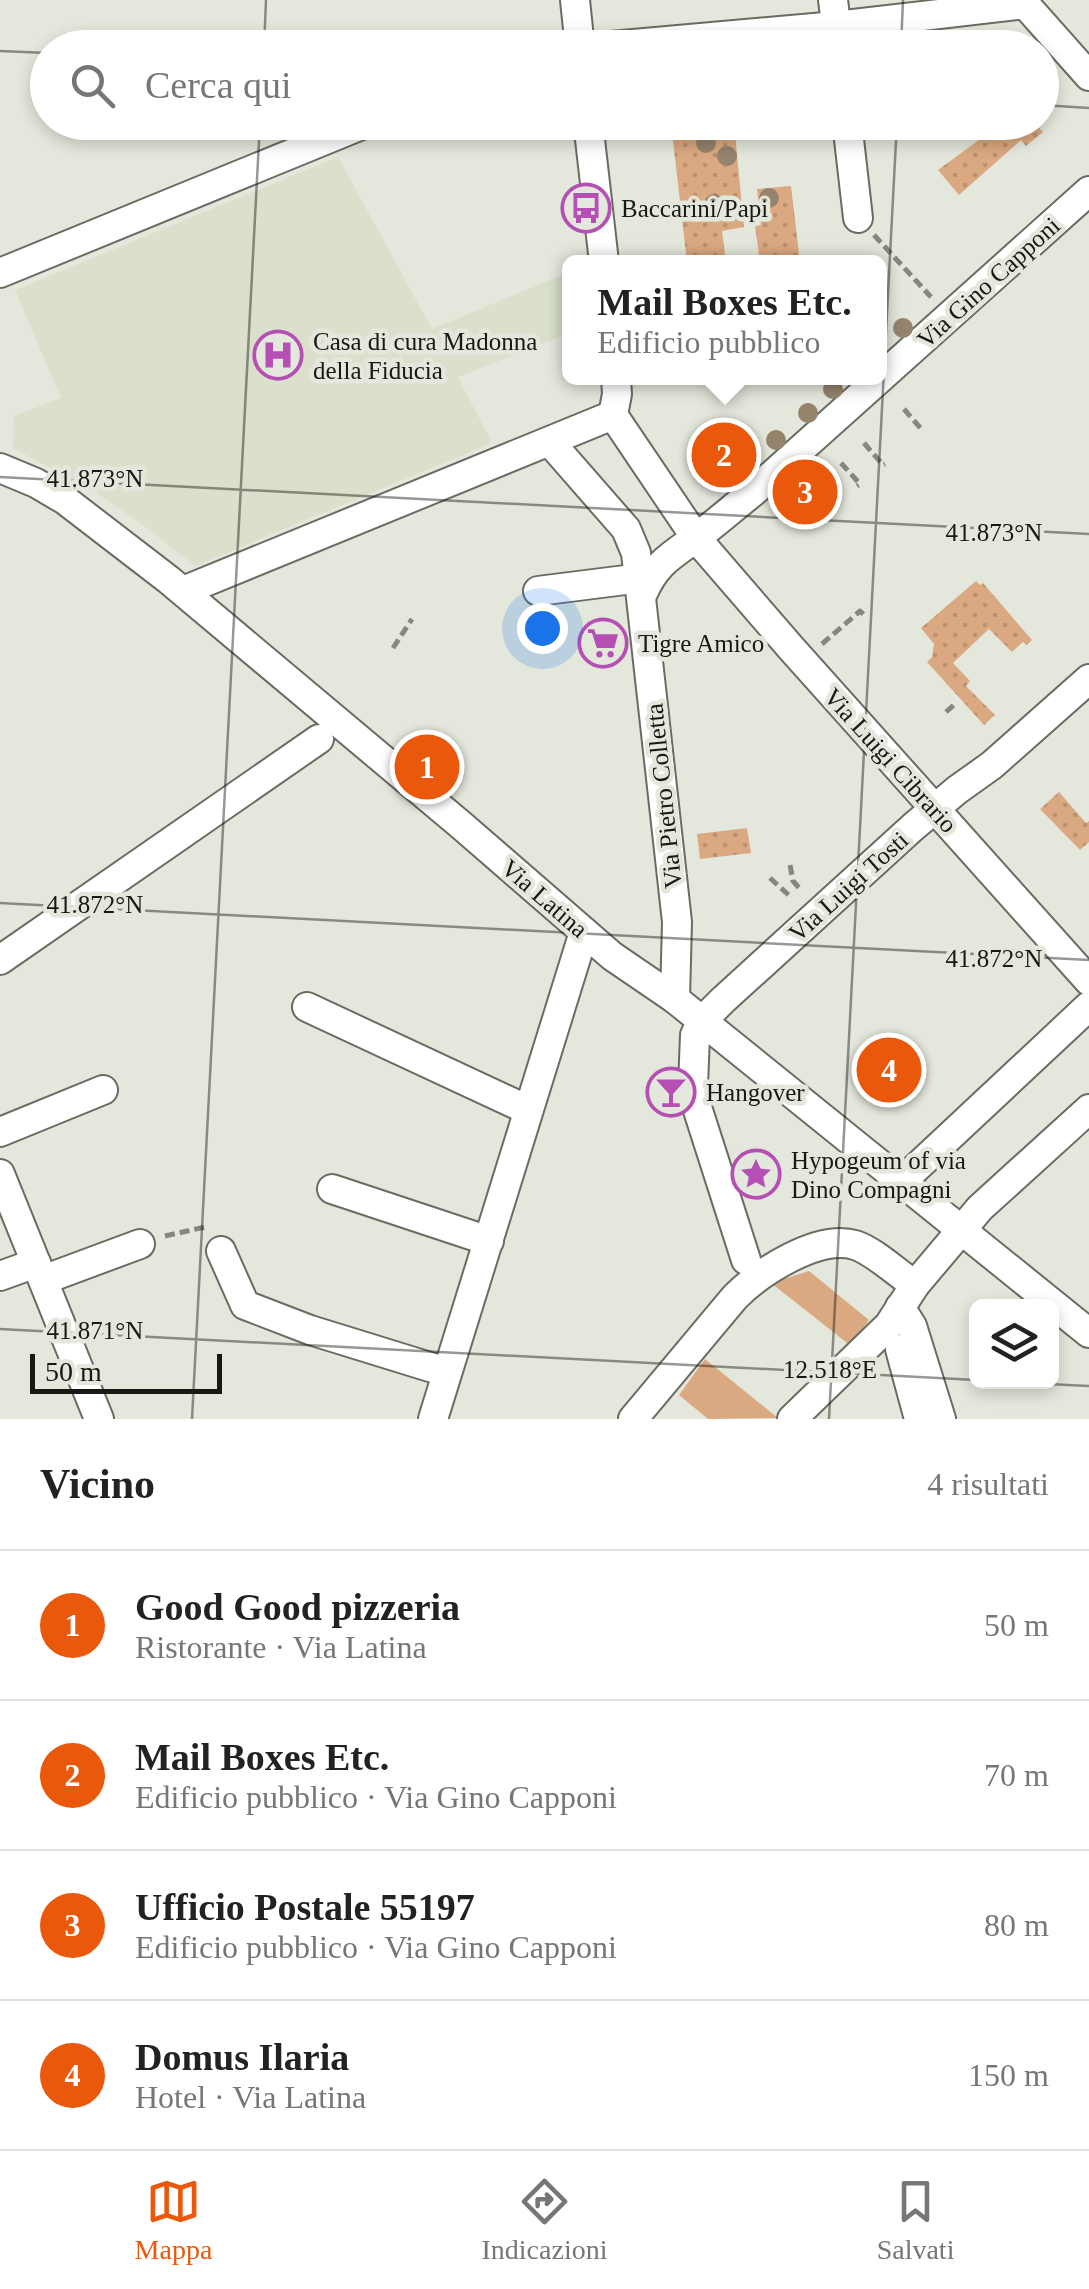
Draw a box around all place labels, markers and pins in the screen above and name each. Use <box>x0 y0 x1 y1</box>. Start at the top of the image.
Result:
bus stop icon: Baccarini/Papi <box>560 182 612 234</box>
place label: Baccarini/Papi <box>621 195 768 222</box>
place label: Casa di cura Madonna della Fiducia <box>313 328 537 384</box>
hospital icon: Casa di cura Madonna della Fiducia <box>252 329 304 381</box>
pin: 2 <box>692 418 756 492</box>
pin: 3 <box>772 454 838 530</box>
supermarket icon: Tigre Amico <box>577 617 629 669</box>
place label: Tigre Amico <box>638 630 764 657</box>
pin: 1 <box>394 730 460 804</box>
pin: 4 <box>856 1032 922 1108</box>
bar icon: Hangover <box>645 1066 697 1118</box>
place label: Hangover <box>706 1079 805 1106</box>
place label: Hypogeum of via Dino Compagni <box>791 1147 966 1203</box>
place icon: Hypogeum of via Dino Compagni <box>730 1148 782 1200</box>

